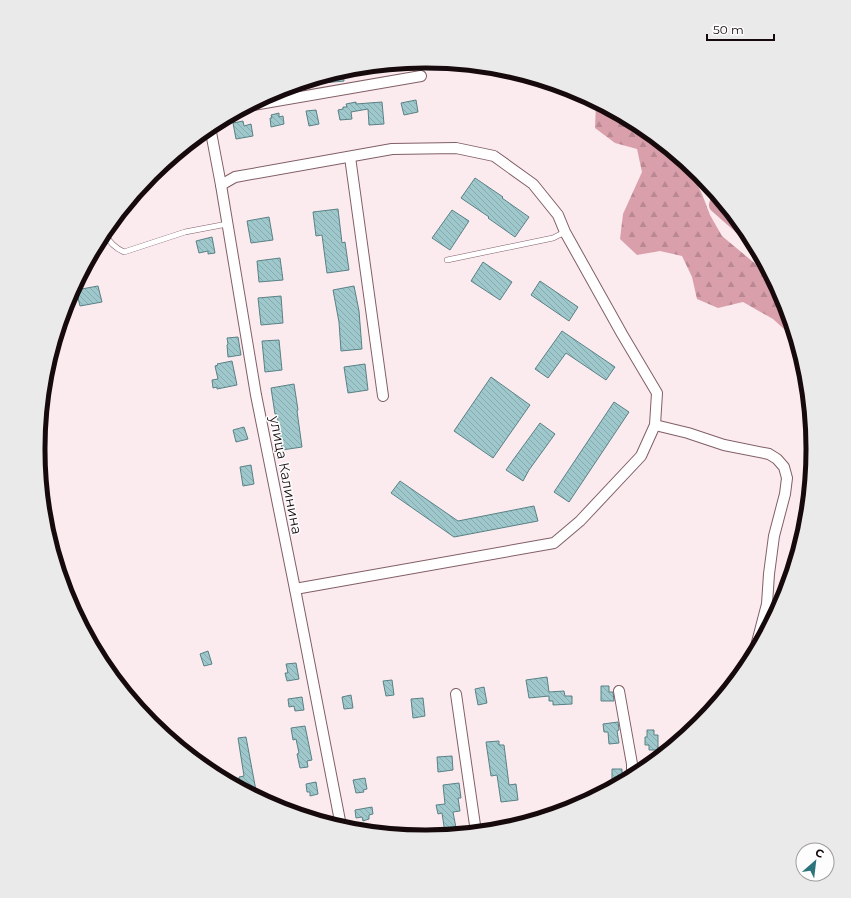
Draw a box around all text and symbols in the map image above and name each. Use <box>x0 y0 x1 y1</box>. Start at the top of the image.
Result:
scale bar <box>707 16 774 42</box>
text: 50 m <box>713 22 744 37</box>
street label: улица Калинина <box>265 413 306 536</box>
north arrow <box>795 842 835 882</box>
text: С <box>813 845 827 861</box>

